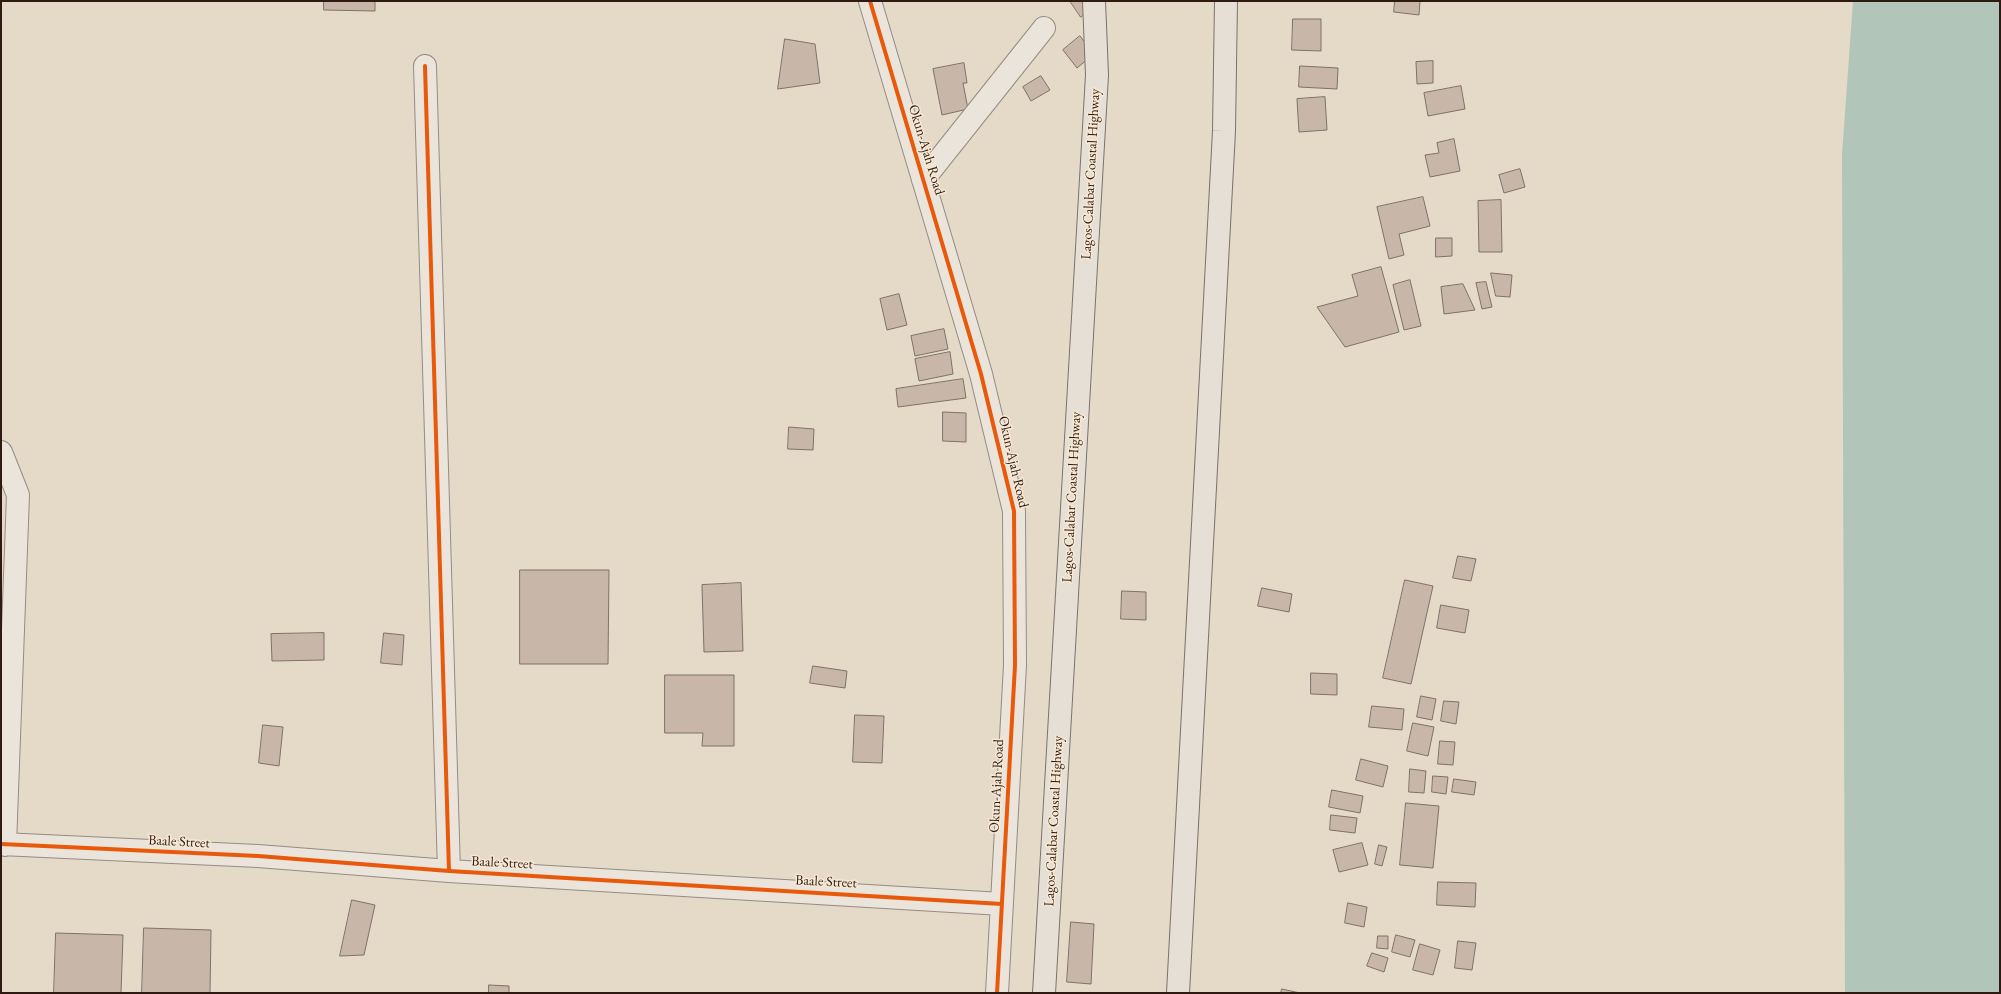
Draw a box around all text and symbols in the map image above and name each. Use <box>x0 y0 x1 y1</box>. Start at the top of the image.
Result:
street label: Lagos-Calabar Coastal Highway <box>1078 88 1104 260</box>
street label: Okun-Ajah Road <box>904 103 948 197</box>
street label: Lagos-Calabar Coastal Highway <box>1059 411 1085 583</box>
street label: Okun-Ajah Road <box>994 415 1032 509</box>
street label: Lagos-Calabar Coastal Highway <box>1041 735 1067 907</box>
street label: Okun-Ajah Road <box>986 739 1008 833</box>
street label: Baale Street <box>148 832 210 852</box>
street label: Baale Street <box>471 853 533 873</box>
street label: Baale Street <box>795 872 857 892</box>

